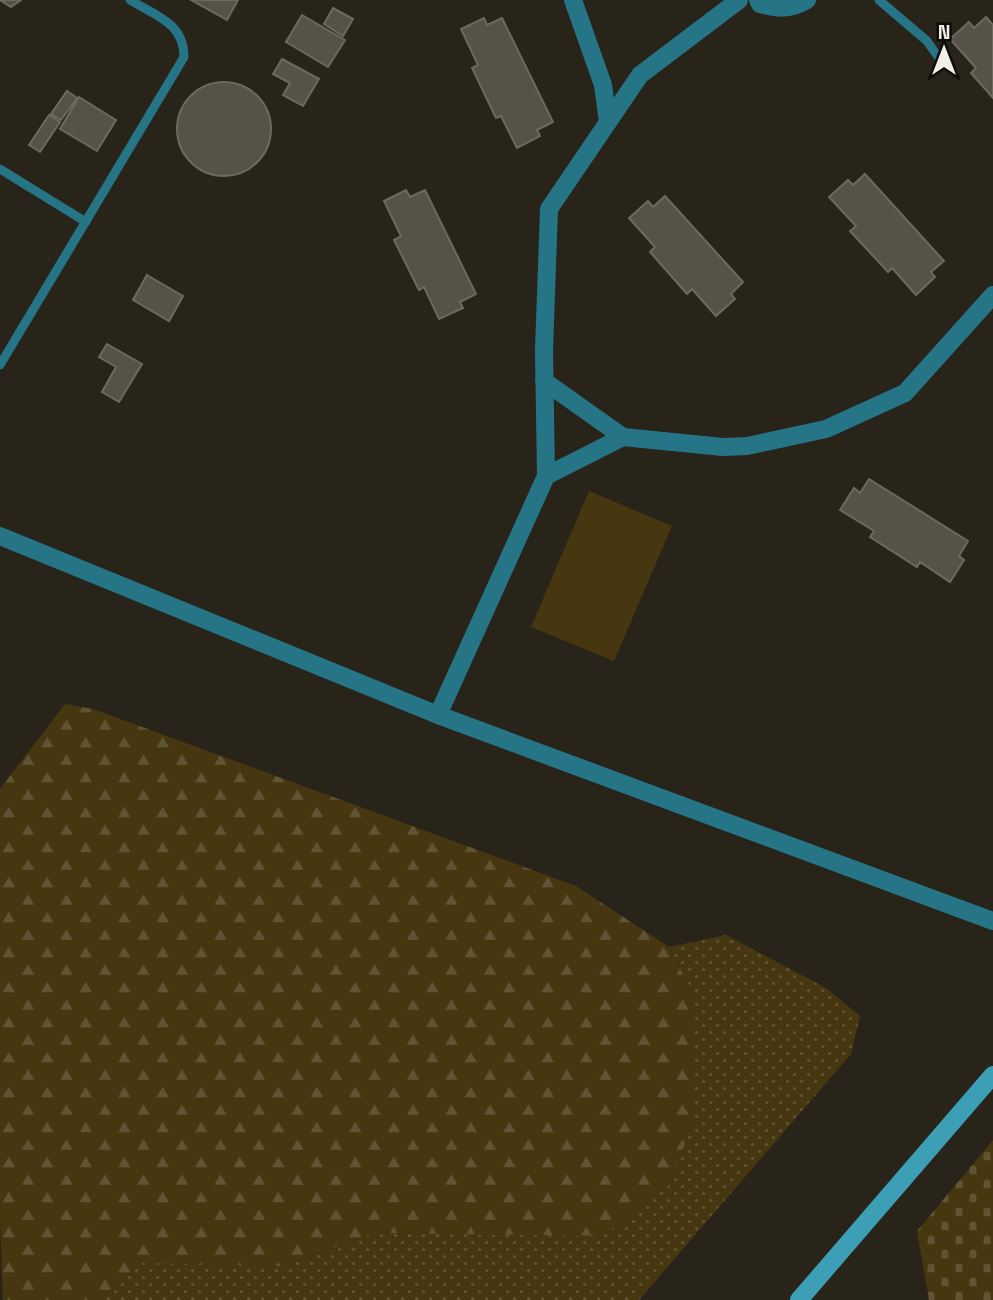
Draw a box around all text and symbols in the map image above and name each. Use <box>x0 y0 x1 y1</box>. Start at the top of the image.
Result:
north arrow <box>909 14 979 84</box>
text: N <box>938 20 950 45</box>

